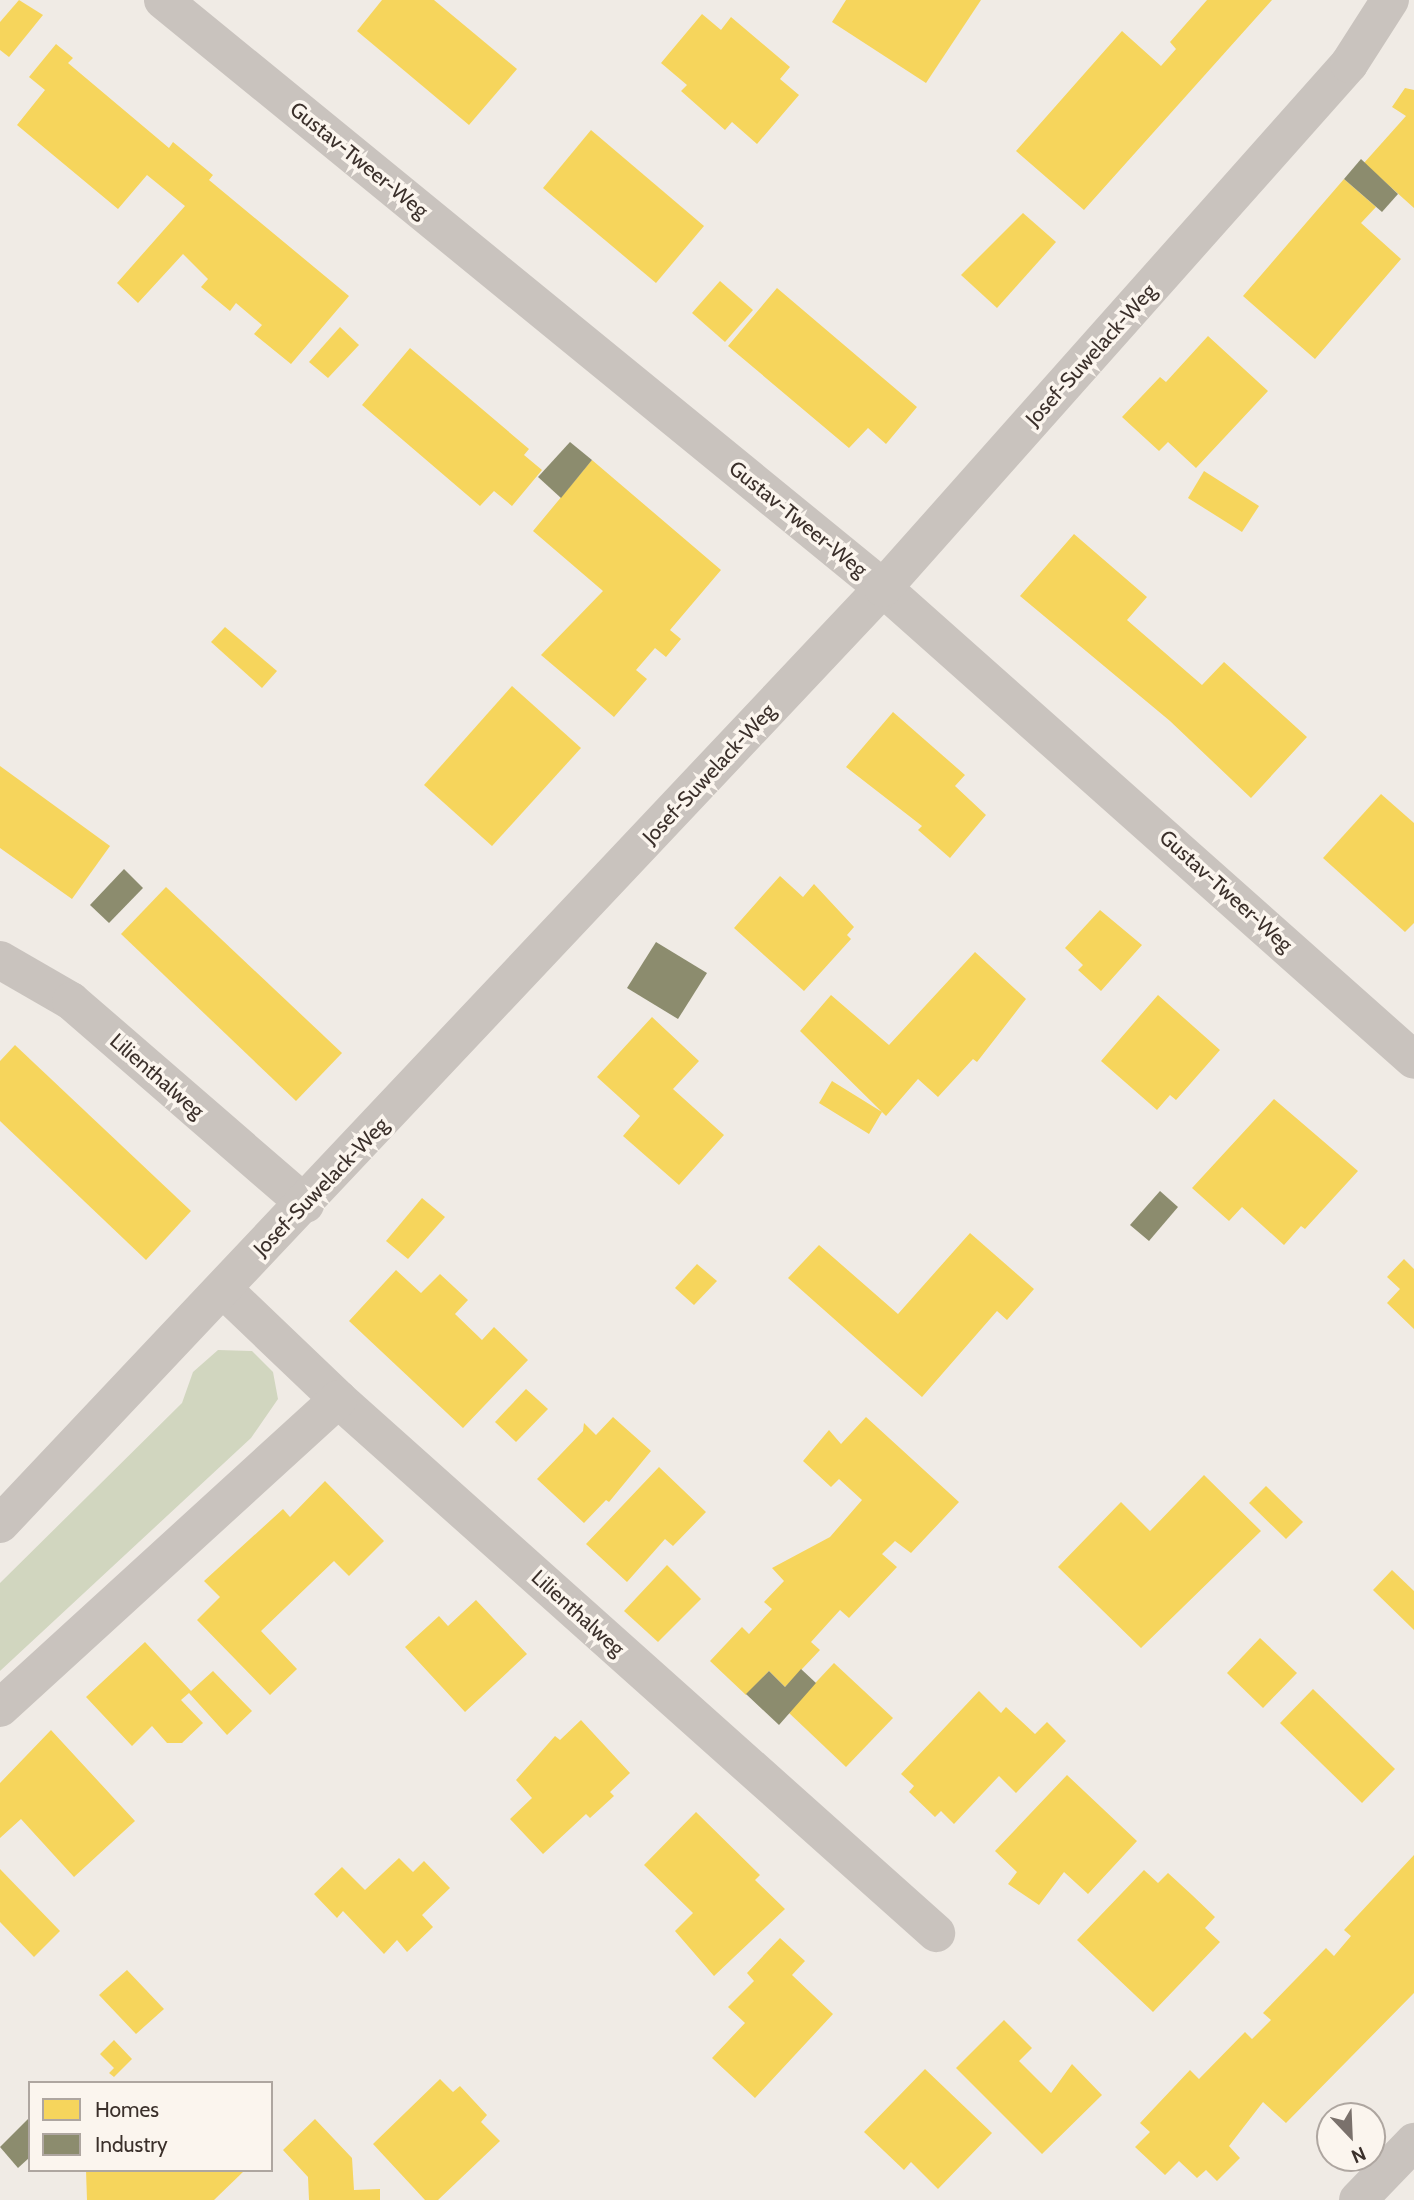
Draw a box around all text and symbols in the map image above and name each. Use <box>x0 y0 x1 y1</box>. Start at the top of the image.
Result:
street label: Gustav-Tweer-Weg <box>285 97 433 223</box>
street label: Josef-Suwelack-Weg <box>1020 279 1162 431</box>
street label: Gustav-Tweer-Weg <box>724 456 872 582</box>
street label: Josef-Suwelack-Weg <box>637 699 781 849</box>
street label: Gustav-Tweer-Weg <box>1154 825 1298 957</box>
street label: Lilienthalweg <box>105 1028 209 1124</box>
street label: Josef-Suwelack-Weg <box>248 1112 394 1262</box>
street label: Lilienthalweg <box>526 1565 630 1661</box>
legend <box>28 2081 273 2172</box>
text: Homes <box>95 2097 159 2122</box>
north arrow <box>1316 2102 1386 2172</box>
text: Industry <box>95 2132 168 2157</box>
text: N <box>1348 2142 1369 2168</box>

